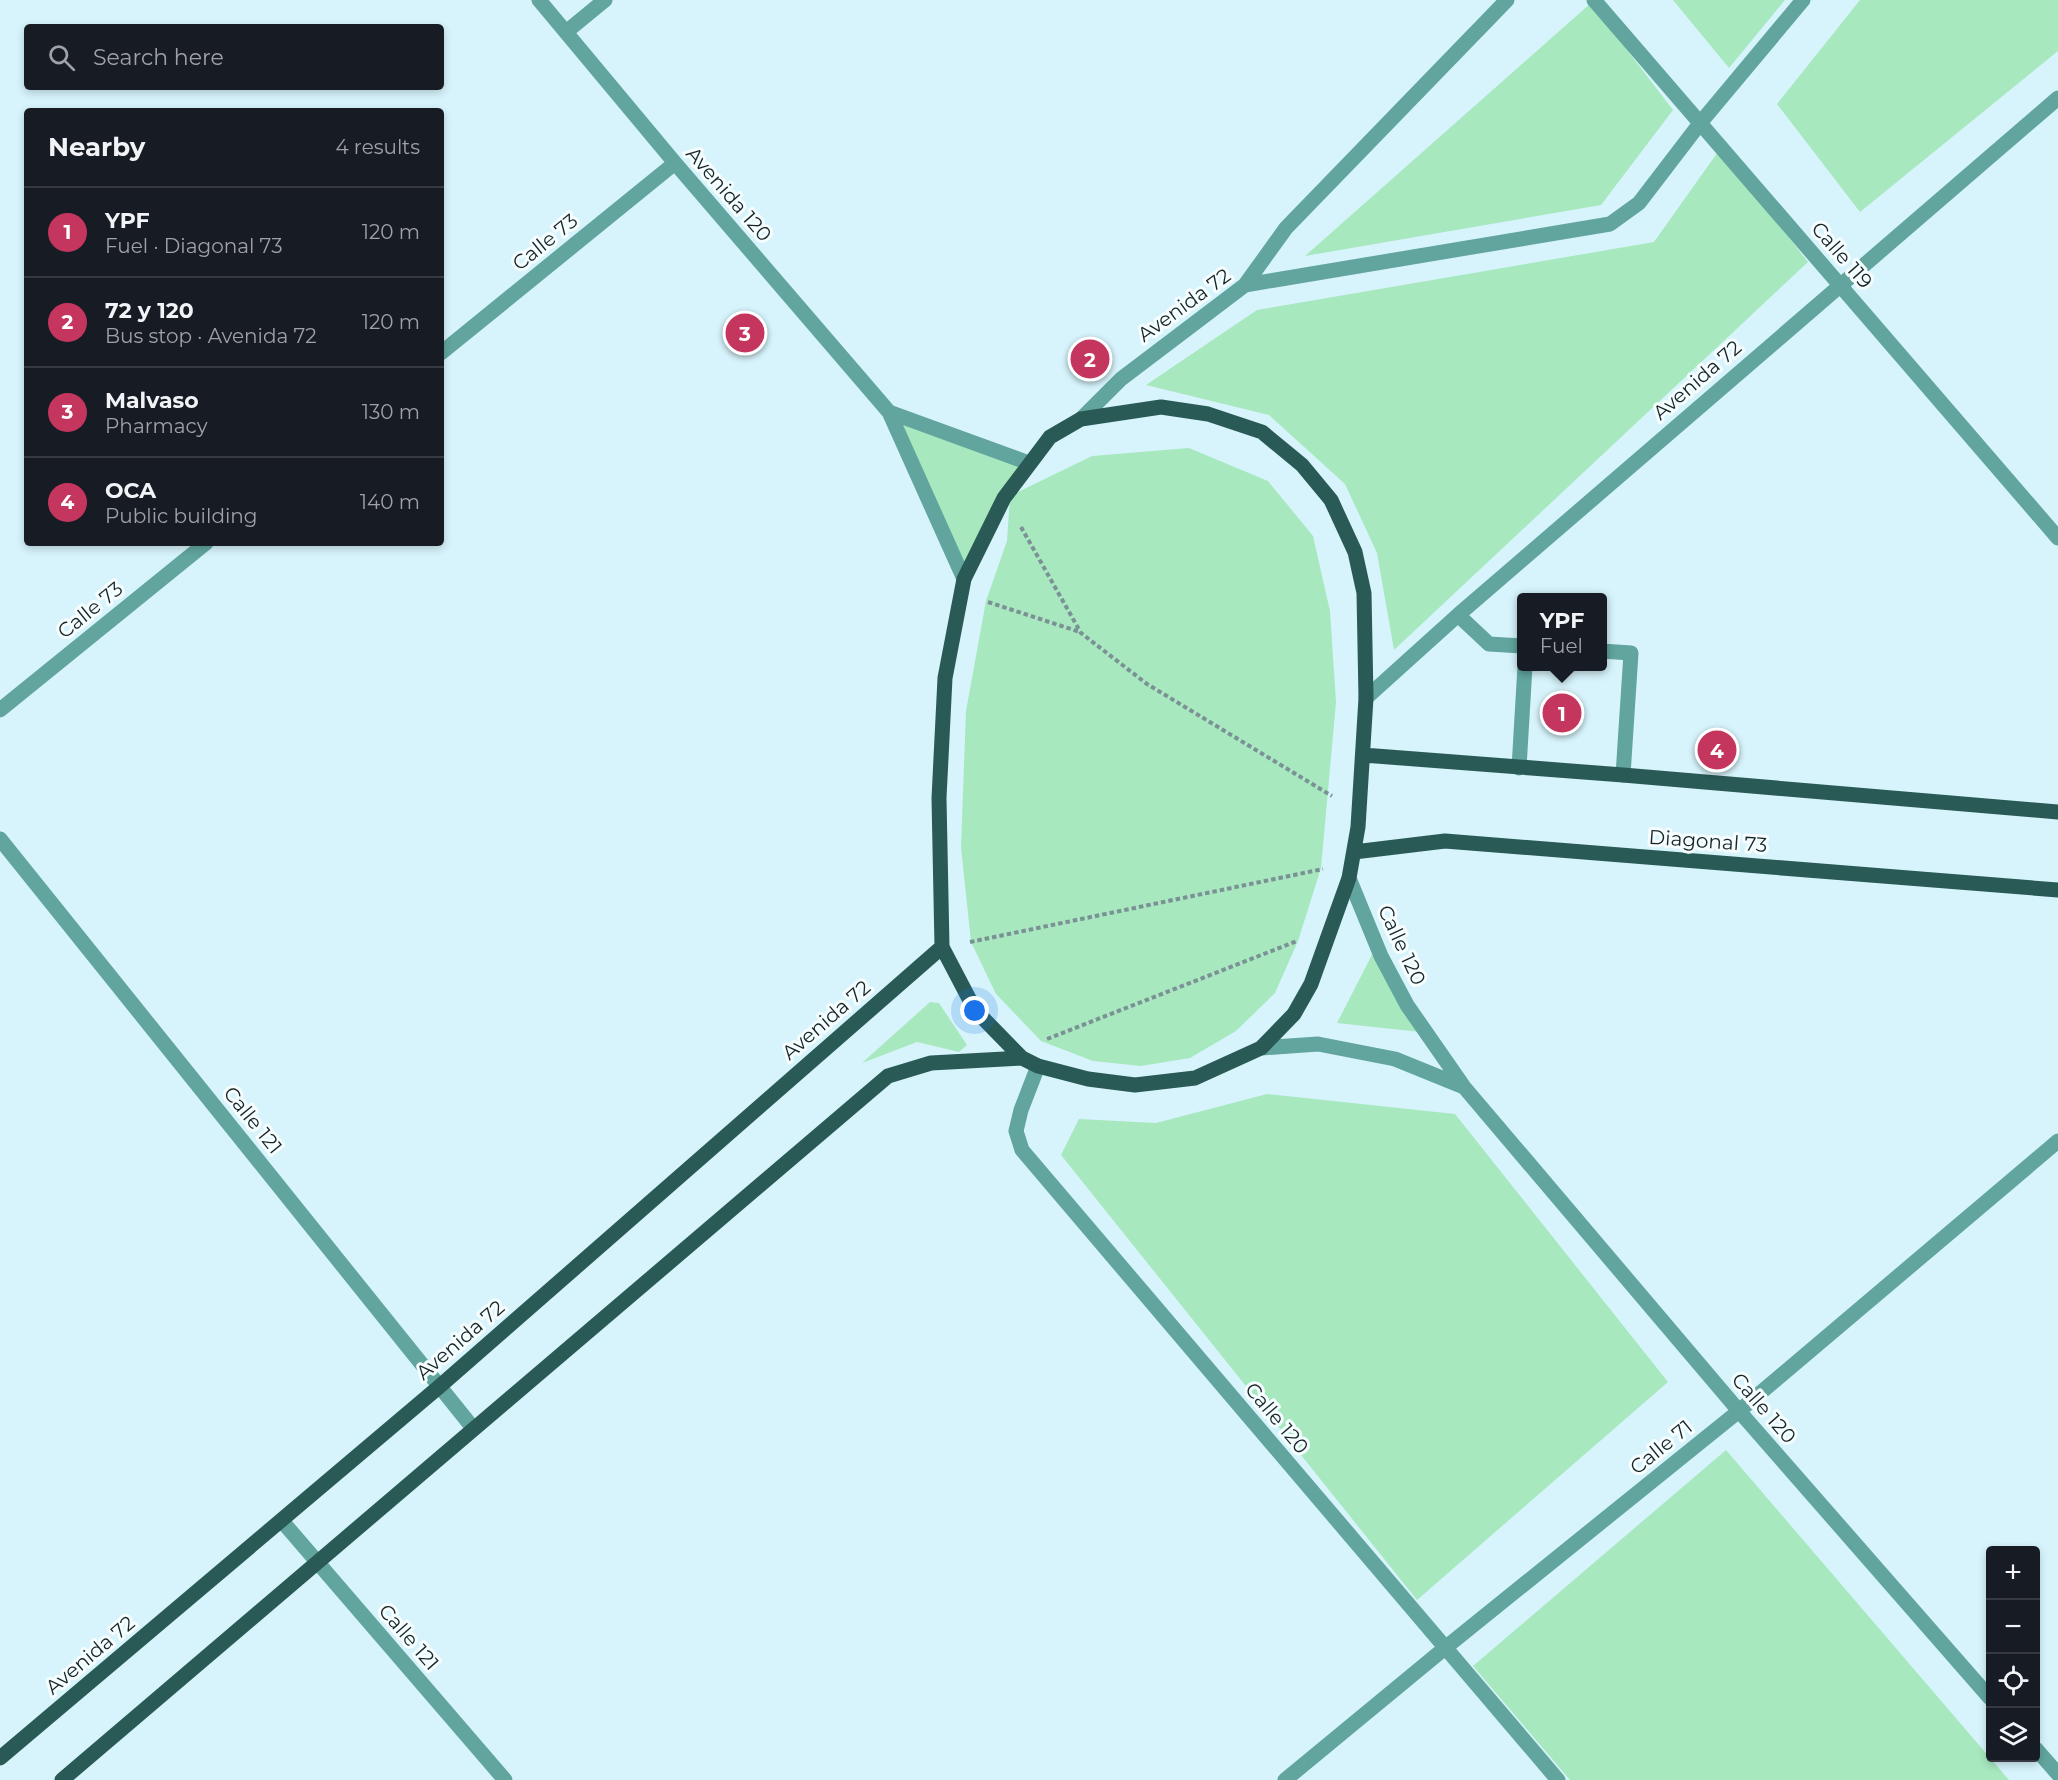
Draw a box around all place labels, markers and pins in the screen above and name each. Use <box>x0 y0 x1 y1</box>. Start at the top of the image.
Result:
pin: 3 <box>726 310 764 356</box>
pin: 2 <box>1070 336 1110 382</box>
pin: 1 <box>1542 690 1582 736</box>
pin: 4 <box>1698 728 1736 772</box>

